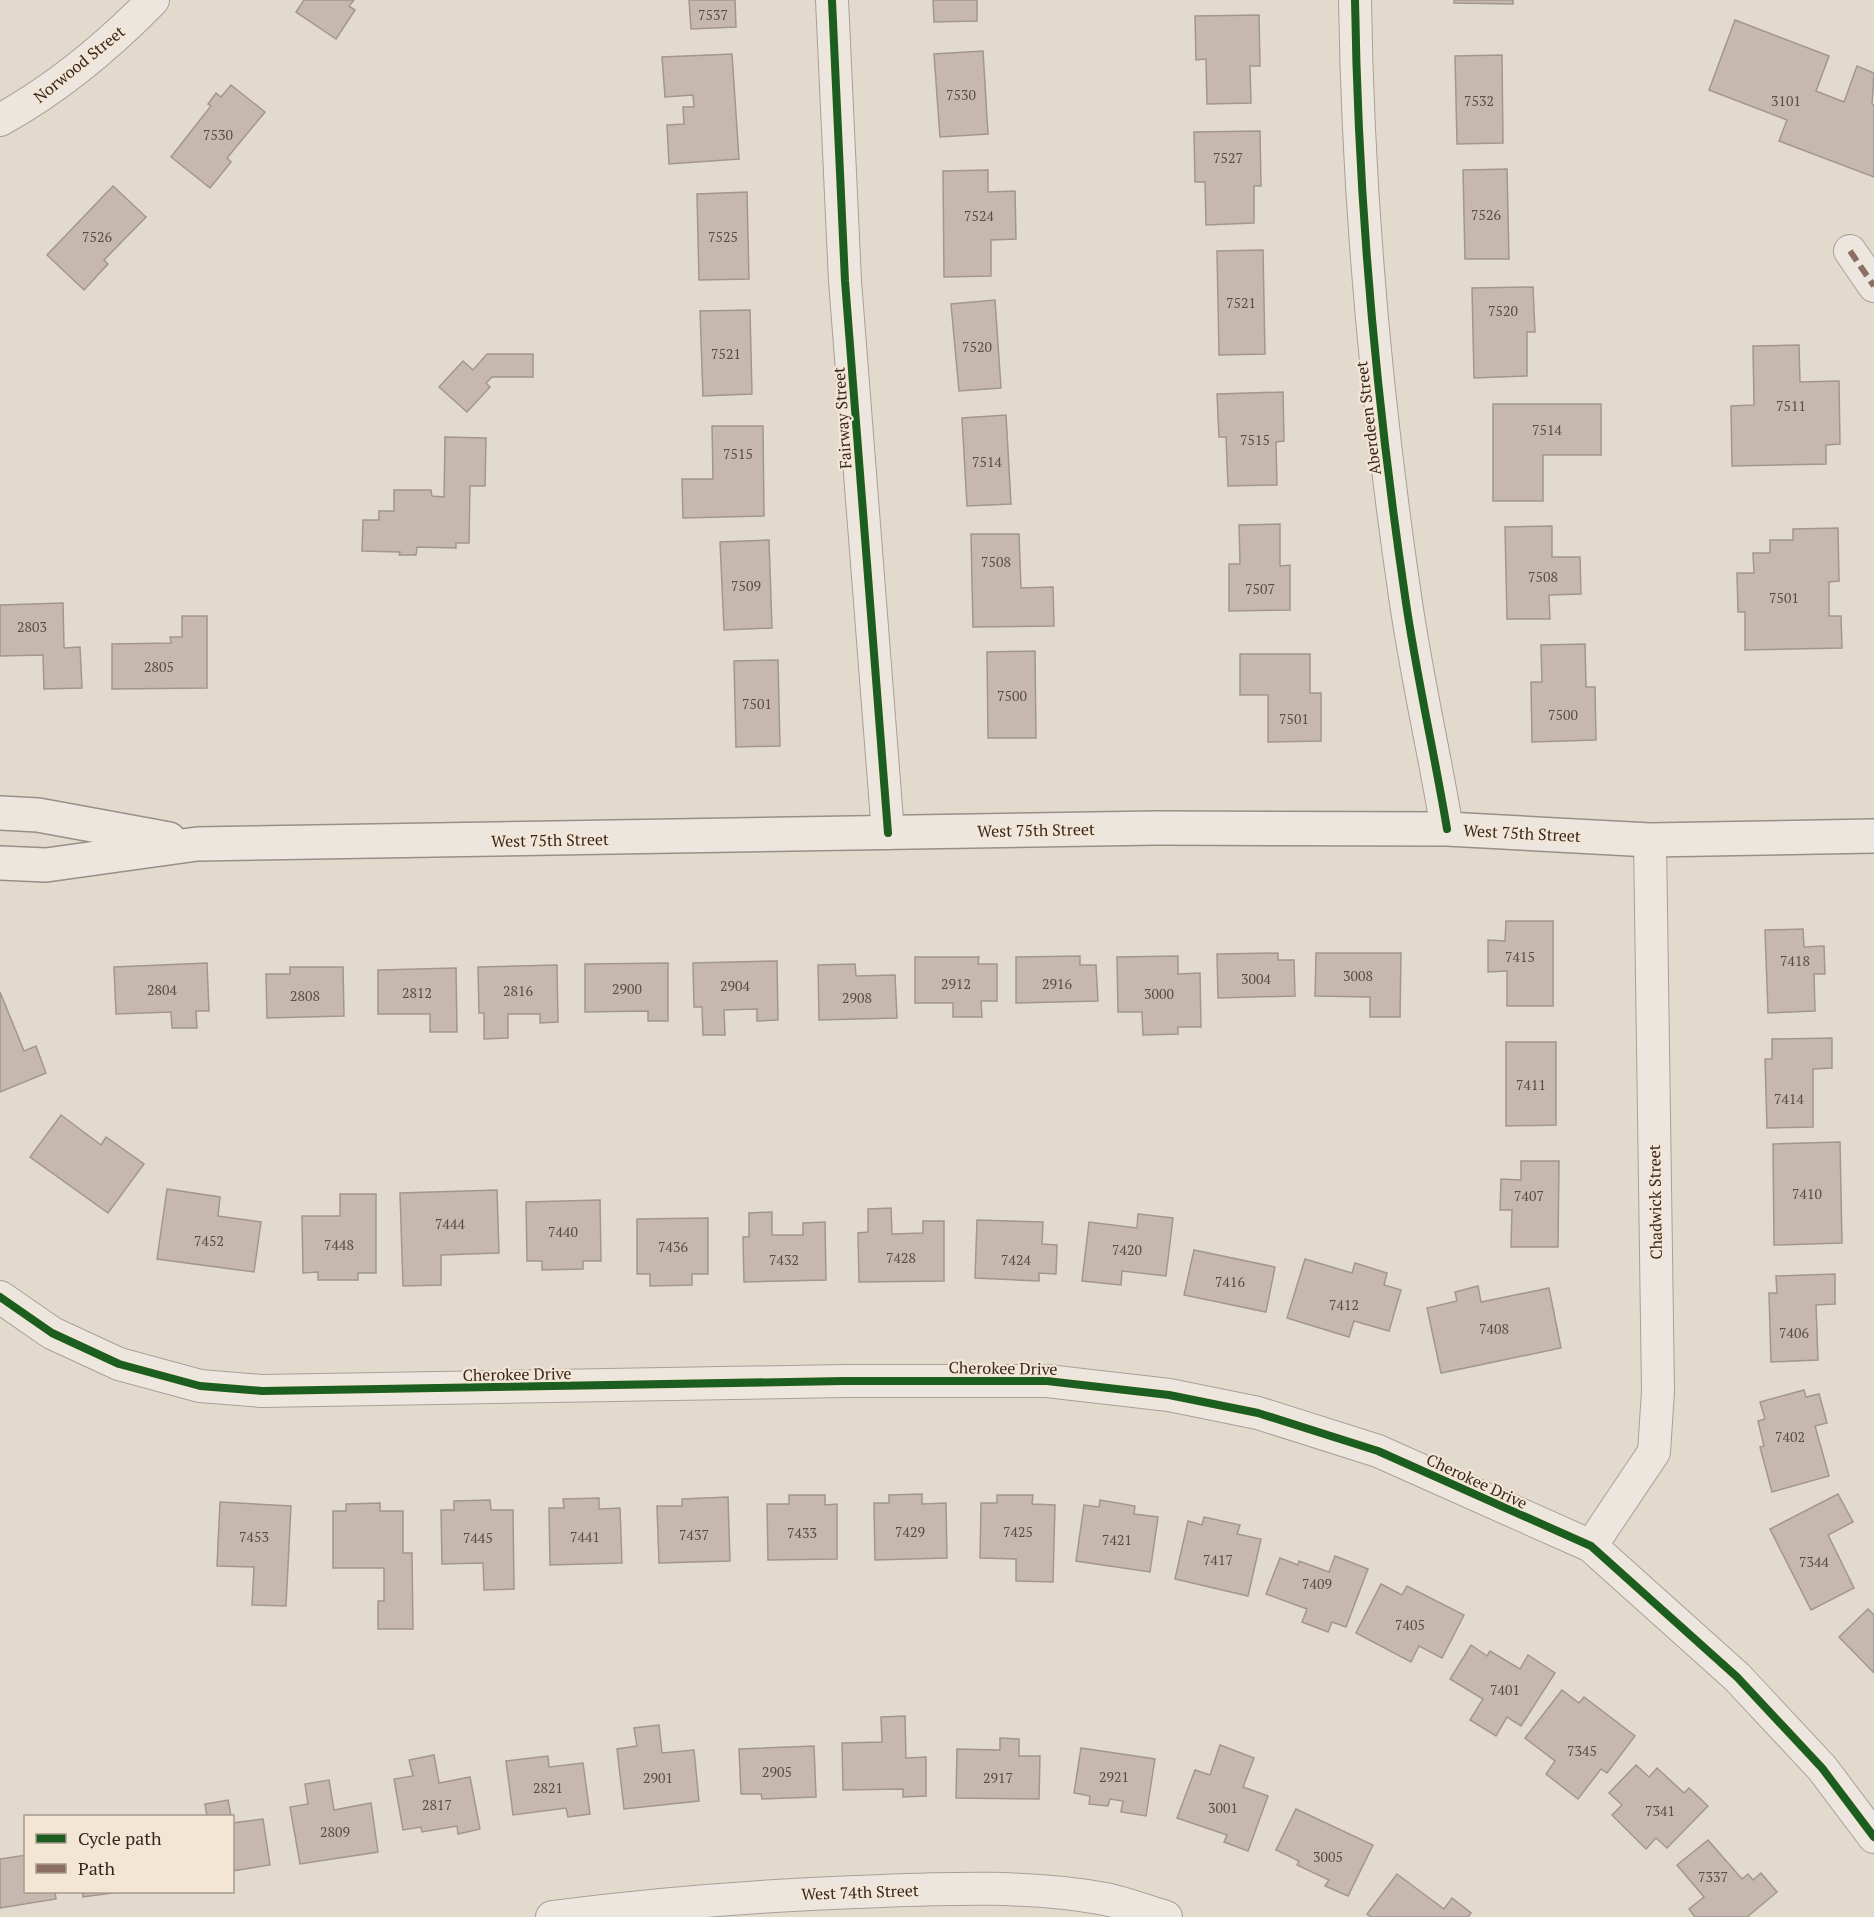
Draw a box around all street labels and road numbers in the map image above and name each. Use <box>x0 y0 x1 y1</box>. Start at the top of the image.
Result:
street label: Norwood Street <box>29 20 129 108</box>
street label: Aberdeen Street <box>1350 360 1386 476</box>
street label: Fairway Street <box>827 366 857 470</box>
street label: West 75th Street <box>977 818 1095 842</box>
street label: West 75th Street <box>1463 819 1581 847</box>
street label: West 75th Street <box>491 828 609 852</box>
street label: Chadwick Street <box>1643 1144 1667 1260</box>
street label: Cherokee Drive <box>948 1356 1058 1380</box>
street label: Cherokee Drive <box>462 1362 572 1386</box>
street label: Cherokee Drive <box>1423 1448 1531 1514</box>
street label: West 74th Street <box>801 1879 919 1905</box>

